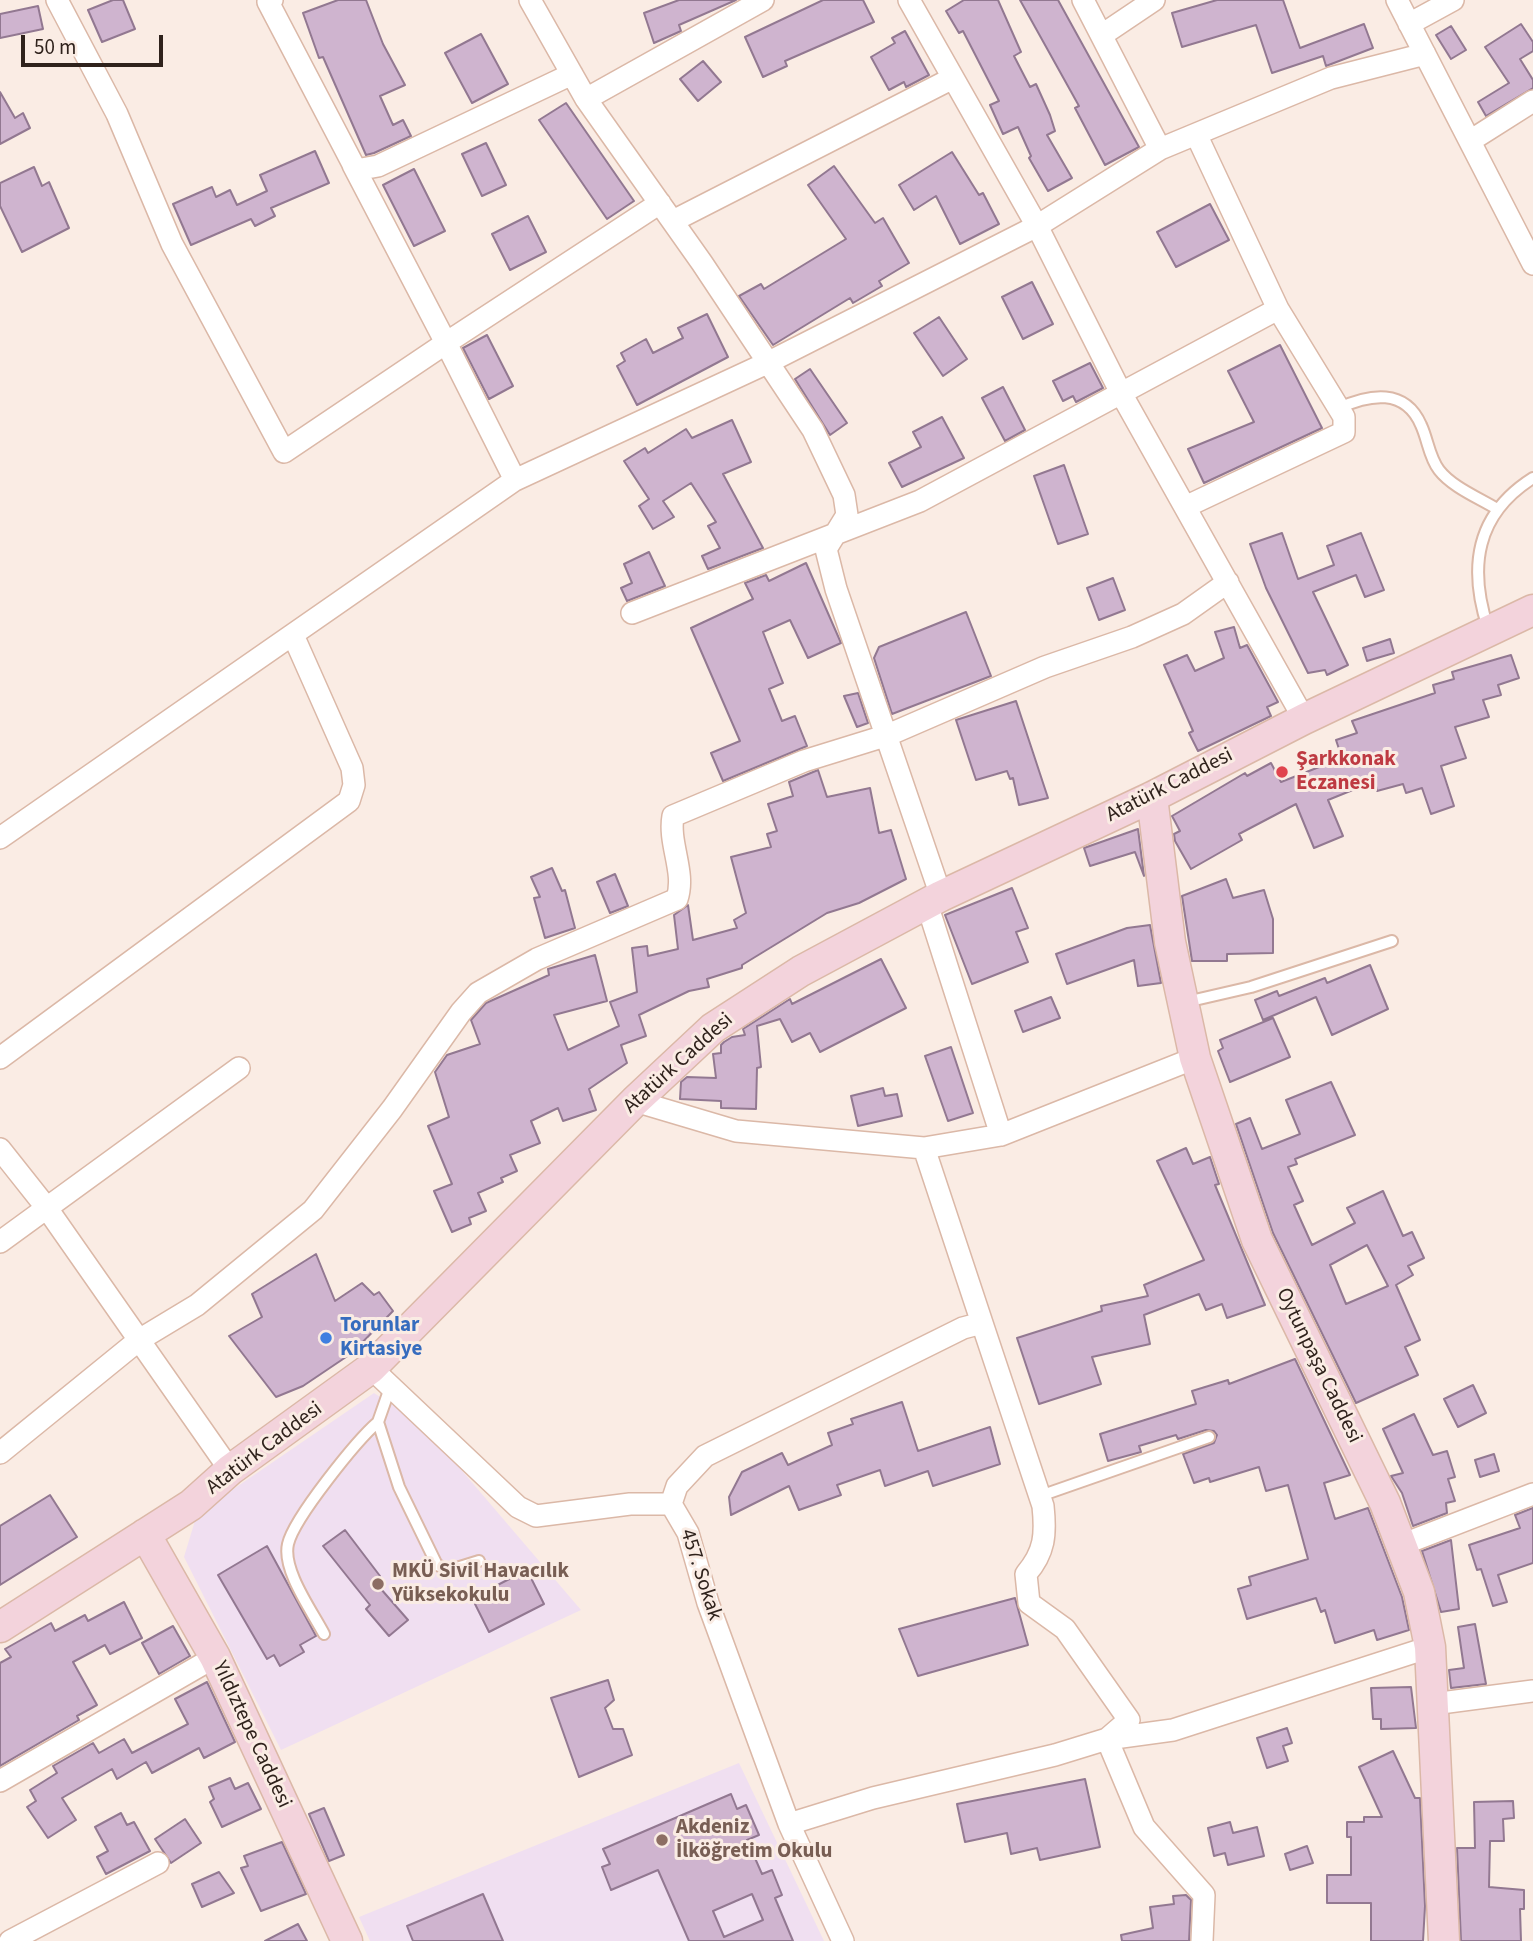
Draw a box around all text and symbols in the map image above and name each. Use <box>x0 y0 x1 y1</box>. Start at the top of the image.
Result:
scale bar <box>24 21 166 65</box>
text: 50 m <box>34 32 76 62</box>
street label: Atatürk Caddesi <box>1102 743 1238 829</box>
place label: Şarkkonak Eczanesi <box>1296 747 1396 797</box>
marker: Şarkkonak Eczanesi <box>1274 764 1290 780</box>
street label: Atatürk Caddesi <box>619 1008 739 1120</box>
street label: Oytunpaşa Caddesi <box>1270 1284 1366 1448</box>
place label: Torunlar Kirtasiye <box>340 1313 422 1363</box>
marker: Torunlar Kirtasiye <box>318 1330 334 1346</box>
street label: Atatürk Caddesi <box>202 1397 328 1501</box>
street label: 457. Sokak <box>673 1526 727 1624</box>
place label: MKÜ Sivil Havacılık Yüksekokulu <box>392 1559 569 1609</box>
marker: MKÜ Sivil Havacılık Yüksekokulu <box>370 1576 386 1592</box>
street label: Yıldıztepe Caddesi <box>206 1658 296 1812</box>
place label: Akdeniz İlköğretim Okulu <box>676 1815 832 1865</box>
marker: Akdeniz İlköğretim Okulu <box>654 1832 670 1848</box>

